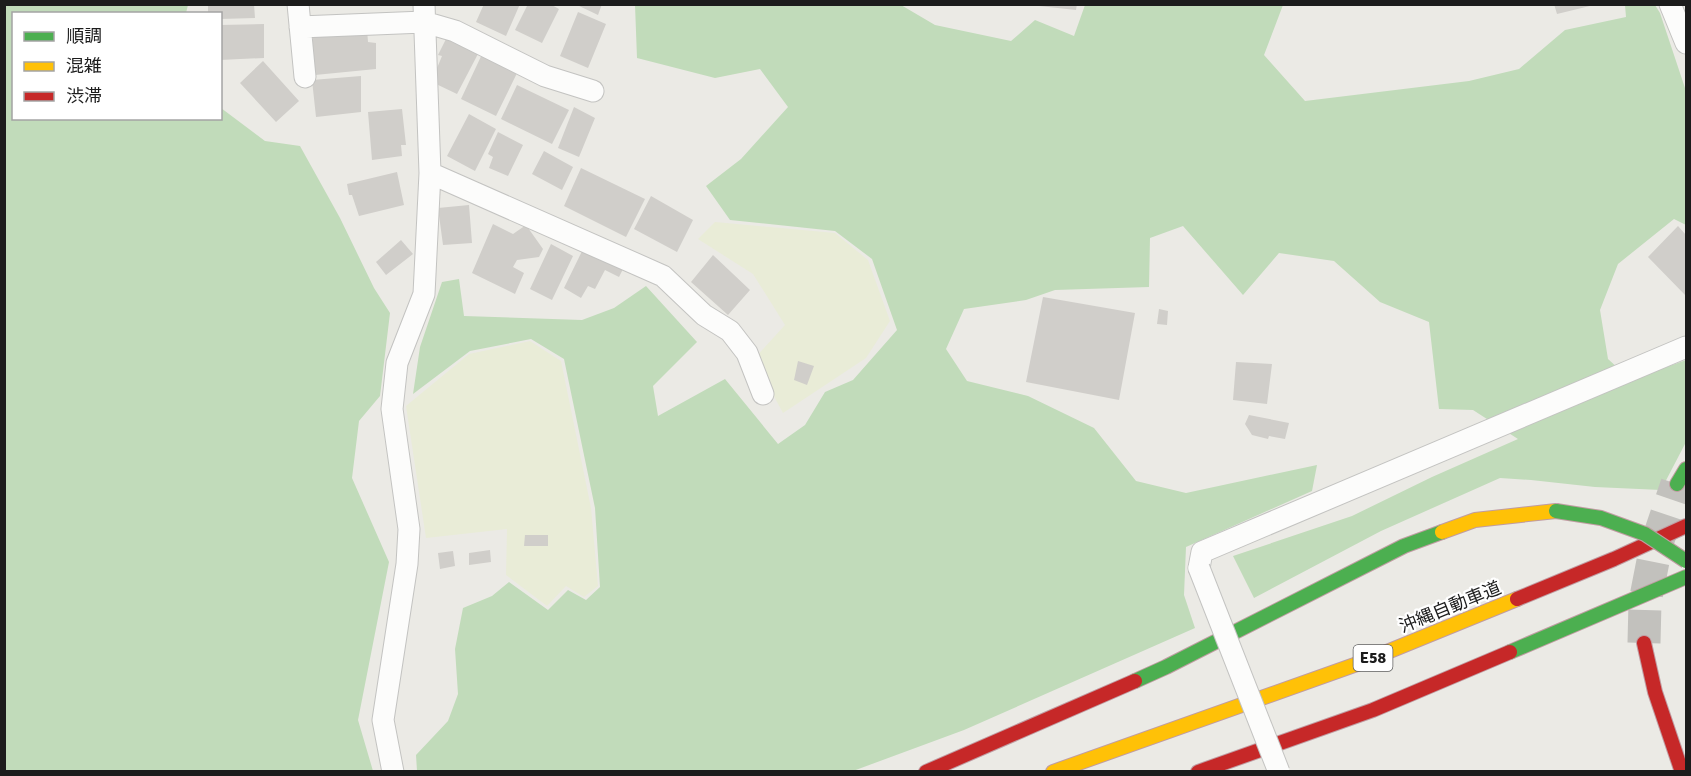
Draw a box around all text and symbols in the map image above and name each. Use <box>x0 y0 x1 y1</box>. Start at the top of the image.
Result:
legend <box>12 12 222 120</box>
text: 順調 <box>66 25 102 47</box>
text: 混雑 <box>66 55 102 77</box>
text: 渋滞 <box>66 85 102 107</box>
street label: 沖縄自動車道 <box>1396 577 1504 637</box>
road number: E58 <box>1354 645 1392 671</box>

